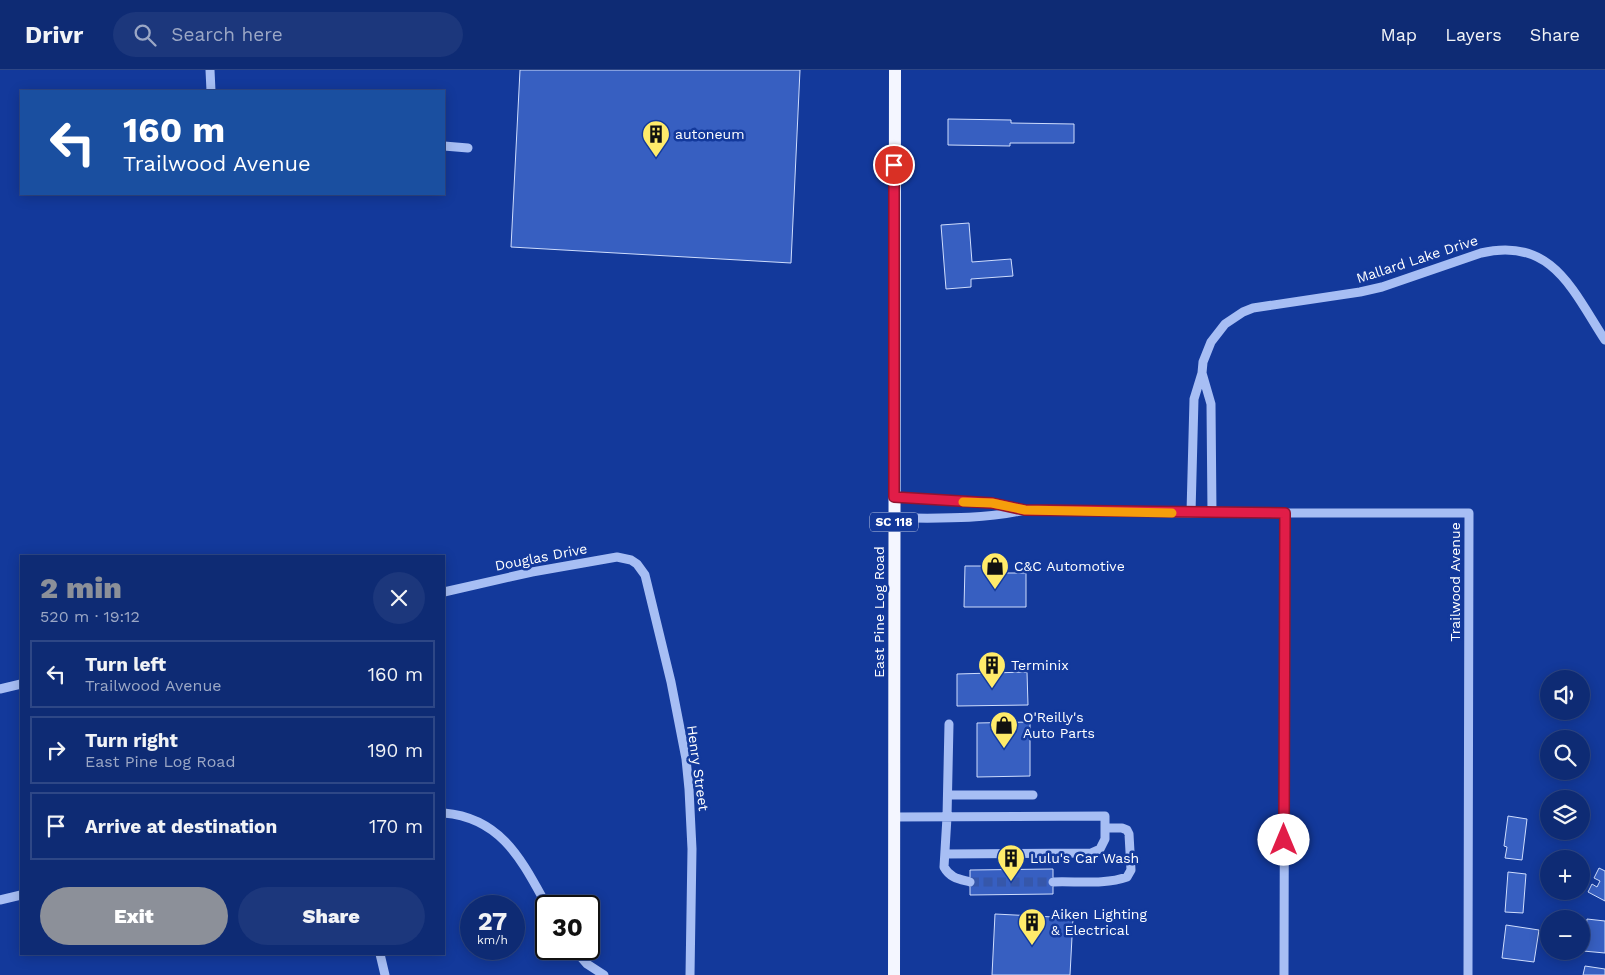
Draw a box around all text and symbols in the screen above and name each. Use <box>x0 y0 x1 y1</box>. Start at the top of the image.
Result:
search box <box>113 12 463 57</box>
text: Drivr <box>25 21 83 49</box>
icon: search <box>131 21 159 49</box>
text: Search here <box>171 23 283 46</box>
text: Map <box>1380 24 1417 45</box>
text: Layers <box>1445 24 1502 45</box>
text: Share <box>1530 24 1580 45</box>
text: 160 m <box>123 109 225 151</box>
icon: left <box>40 110 105 175</box>
building icon: autoneum <box>641 119 671 158</box>
place label: autoneum <box>675 126 745 142</box>
pin <box>873 144 915 186</box>
text: Trailwood Avenue <box>123 151 311 176</box>
icon: arrive <box>880 151 908 179</box>
street label: Mallard Lake Drive <box>1354 232 1480 286</box>
road number: SC 118 <box>870 512 918 532</box>
street label: Trailwood Avenue <box>1447 522 1463 642</box>
street label: Douglas Drive <box>493 540 589 574</box>
street label: East Pine Log Road <box>871 546 887 678</box>
shop icon: C&C Automotive <box>980 551 1010 590</box>
place label: C&C Automotive <box>1014 558 1125 574</box>
text: 2 min <box>40 570 122 605</box>
button: close <box>373 572 425 624</box>
text: 520 m · 19:12 <box>40 607 140 626</box>
building icon: Terminix <box>977 650 1007 689</box>
text: Turn left <box>85 653 166 676</box>
place label: Terminix <box>1011 657 1069 673</box>
icon: left <box>42 660 70 688</box>
text: 160 m <box>368 663 423 686</box>
map controls <box>1540 670 1590 960</box>
button: sound <box>1540 670 1590 720</box>
text: Trailwood Avenue <box>85 676 222 695</box>
place label: O'Reilly's Auto Parts <box>1023 709 1095 741</box>
shop icon: O'Reilly's Auto Parts <box>989 710 1019 749</box>
street label: Henry Street <box>684 724 712 812</box>
text: Turn right <box>85 729 178 752</box>
button: search <box>1540 730 1590 780</box>
icon: right <box>42 736 70 764</box>
text: 190 m <box>367 739 423 762</box>
text: East Pine Log Road <box>85 752 235 771</box>
button: layers <box>1540 790 1590 840</box>
icon: arrive <box>42 812 70 840</box>
position arrow <box>1257 813 1309 865</box>
text: Arrive at destination <box>85 815 277 838</box>
text: 170 m <box>369 815 423 838</box>
building icon: Lulu's Car Wash <box>996 843 1026 882</box>
place label: Lulu's Car Wash <box>1030 850 1139 866</box>
button: + <box>1540 850 1590 900</box>
button: Exit <box>40 887 228 945</box>
button: Share <box>238 887 425 945</box>
speed limit sign: 30 <box>535 895 600 960</box>
place label: Aiken Lighting & Electrical <box>1051 906 1148 938</box>
text: 27 <box>478 907 507 936</box>
building icon: Aiken Lighting & Electrical <box>1017 907 1047 946</box>
button: − <box>1540 910 1590 960</box>
text: km/h <box>477 933 508 947</box>

